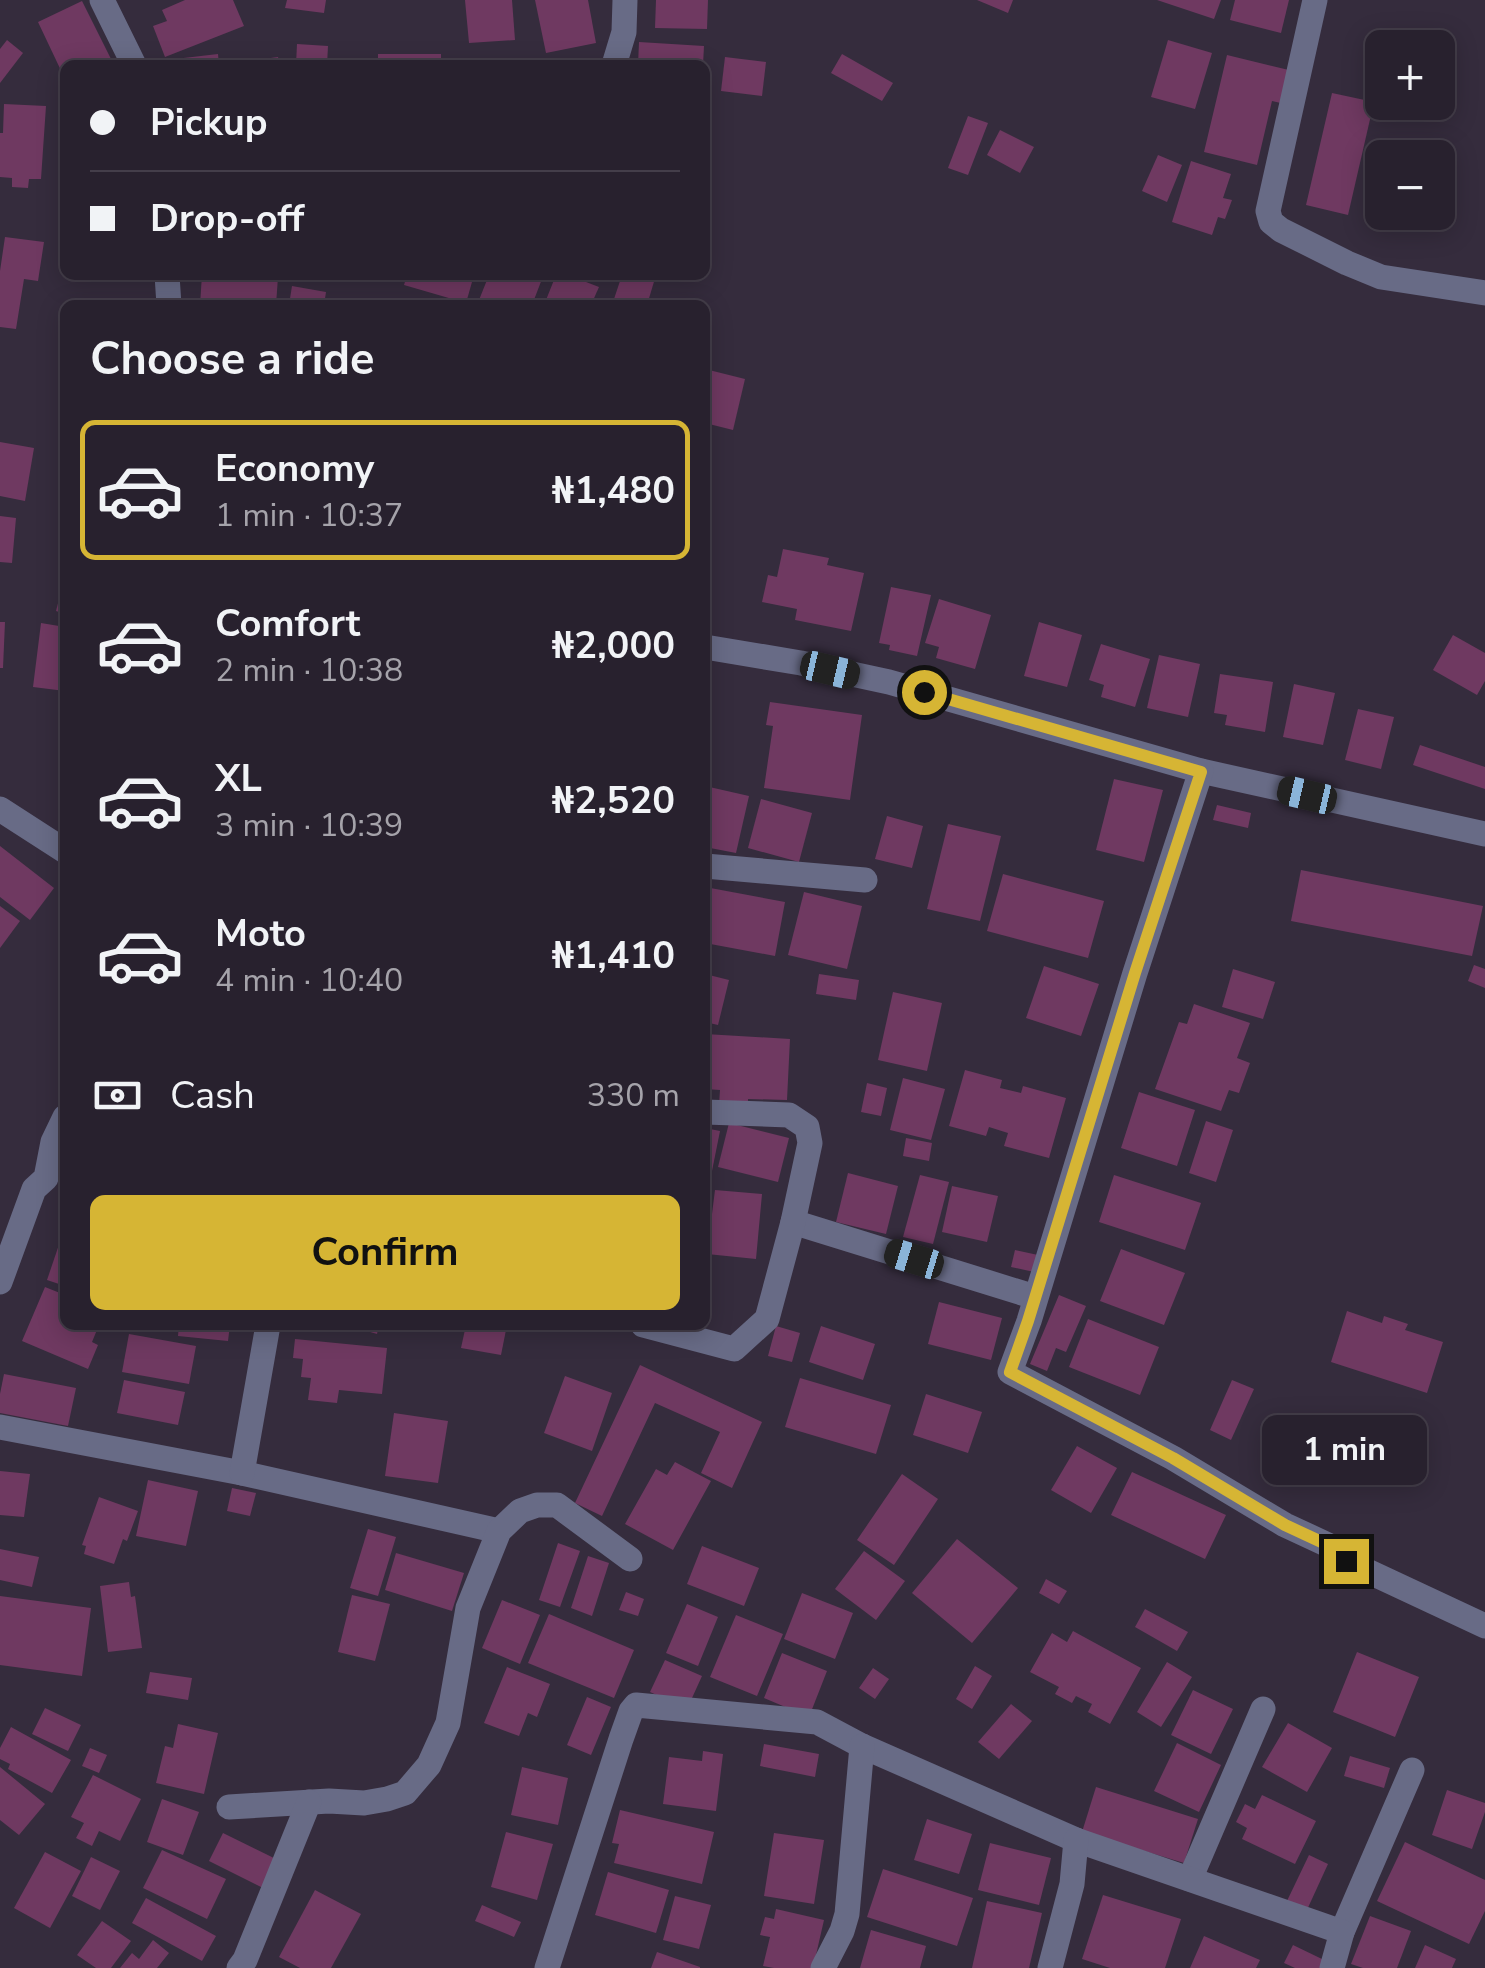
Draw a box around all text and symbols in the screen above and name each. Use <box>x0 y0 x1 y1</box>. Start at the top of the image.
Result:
map controls <box>1365 30 1455 230</box>
button: + <box>1365 30 1455 120</box>
text: Pickup <box>150 97 268 148</box>
button: − <box>1365 140 1455 230</box>
text: Drop-off <box>150 193 304 244</box>
text: Choose a ride <box>90 329 375 390</box>
text: Economy <box>215 443 374 494</box>
icon: car <box>95 445 185 535</box>
text: ₦1,480 <box>552 465 675 516</box>
text: 1 min · 10:37 <box>215 494 403 537</box>
text: Comfort <box>215 598 360 649</box>
icon: car <box>95 600 185 690</box>
text: ₦2,000 <box>552 620 675 671</box>
text: 2 min · 10:38 <box>215 649 403 692</box>
car <box>797 649 863 691</box>
route start <box>902 670 947 715</box>
text: XL <box>215 753 262 804</box>
icon: car <box>95 755 185 845</box>
car <box>1274 774 1340 816</box>
text: ₦2,520 <box>552 775 675 826</box>
text: 3 min · 10:39 <box>215 804 403 847</box>
text: Moto <box>215 908 306 959</box>
icon: car <box>95 910 185 1000</box>
text: ₦1,410 <box>552 930 675 981</box>
text: 4 min · 10:40 <box>215 959 403 1002</box>
icon: cash <box>90 1068 145 1123</box>
text: Cash <box>170 1070 255 1121</box>
text: 330 m <box>587 1074 680 1117</box>
button: Confirm <box>90 1195 680 1310</box>
car <box>881 1236 947 1282</box>
callout: 1 min <box>1264 1416 1428 1486</box>
text: 1 min <box>1303 1428 1386 1471</box>
route end <box>1324 1539 1369 1584</box>

